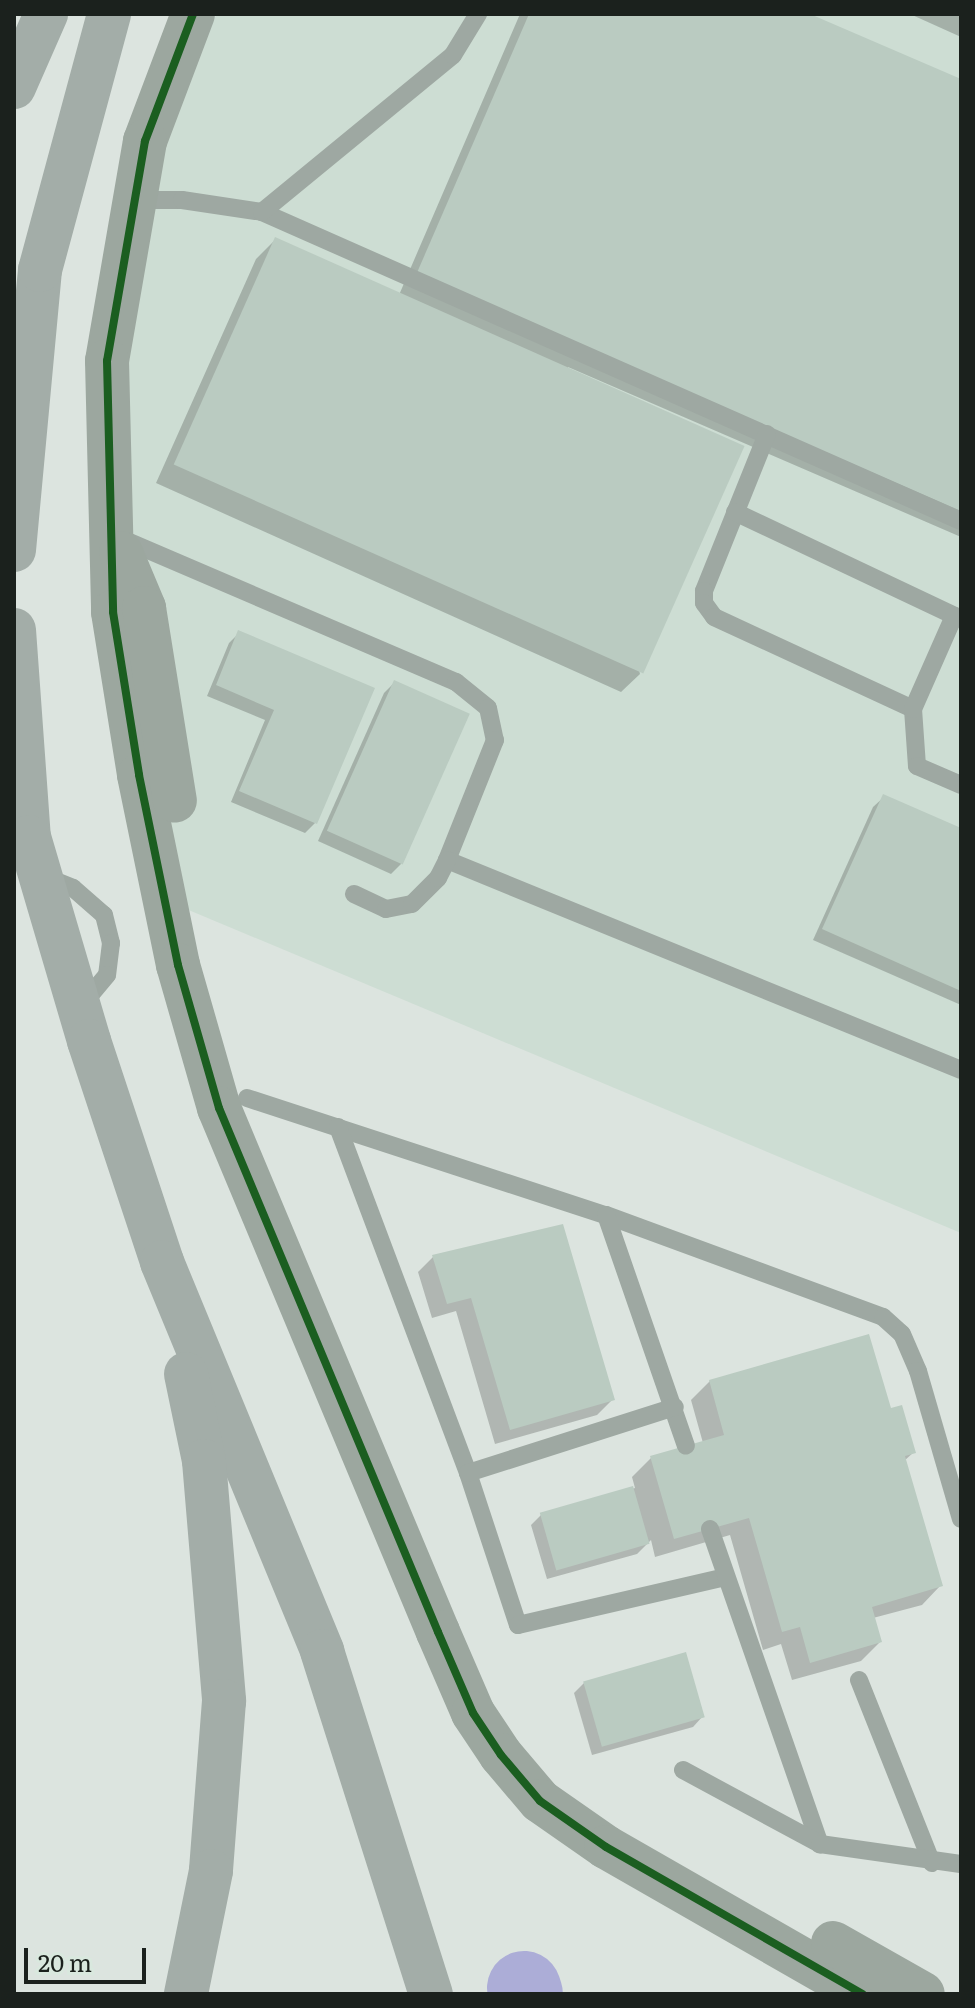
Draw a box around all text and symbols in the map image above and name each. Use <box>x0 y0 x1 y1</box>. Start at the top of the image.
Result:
scale bar <box>28 1932 150 1982</box>
text: 20 m <box>38 1944 92 1979</box>

